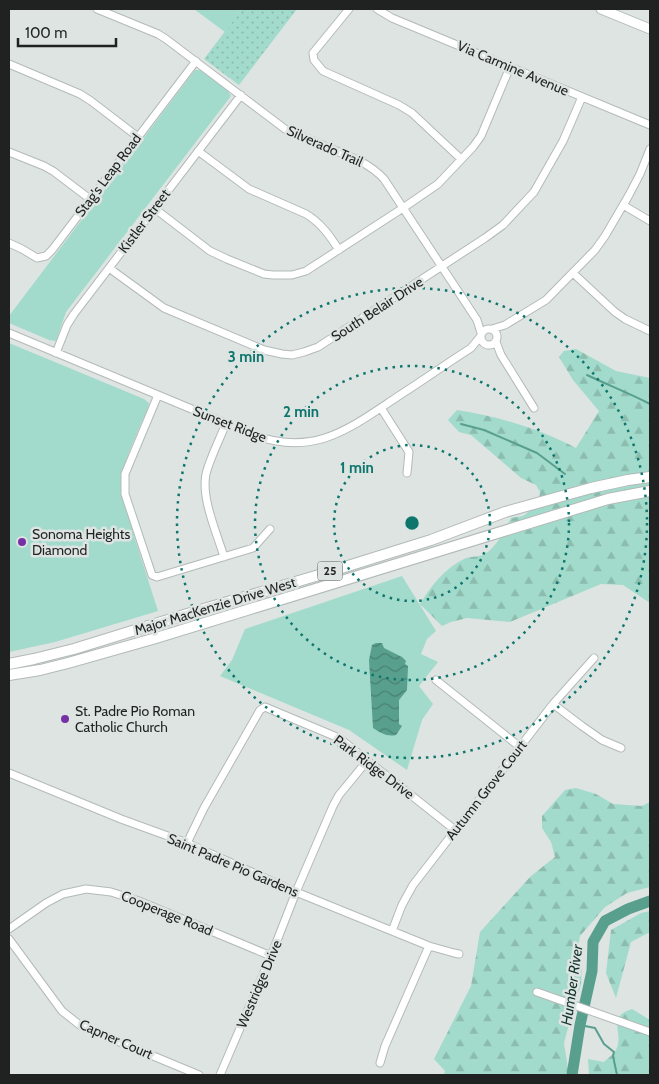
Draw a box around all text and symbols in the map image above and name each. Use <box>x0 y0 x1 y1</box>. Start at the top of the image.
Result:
scale bar <box>18 15 115 47</box>
text: 100 m <box>25 24 67 42</box>
street label: Via Carmine Avenue <box>454 36 572 100</box>
street label: Silverado Trail <box>284 121 366 171</box>
street label: Stag's Leap Road <box>71 130 145 220</box>
street label: Kistler Street <box>114 185 174 257</box>
street label: South Belair Drive <box>328 273 426 345</box>
text: 3 min <box>228 348 264 366</box>
street label: Sunset Ridge <box>191 402 269 446</box>
text: 2 min <box>283 403 319 421</box>
text: 1 min <box>340 459 374 477</box>
centre of rings <box>403 514 421 532</box>
place label: Sonoma Heights Diamond <box>32 525 131 559</box>
marker: Sonoma Heights Diamond <box>16 536 28 548</box>
road number: 25 <box>318 562 342 580</box>
street label: Major MacKenzie Drive West <box>132 573 298 639</box>
place label: St. Padre Pio Roman Catholic Church <box>75 702 195 736</box>
marker: St. Padre Pio Roman Catholic Church <box>59 713 71 725</box>
street label: Park Ridge Drive <box>330 731 418 803</box>
street label: Autumn Grove Court <box>441 736 531 844</box>
street label: Saint Padre Pio Gardens <box>165 829 302 901</box>
street label: Cooperage Road <box>118 886 216 940</box>
street label: Westridge Drive <box>232 937 286 1031</box>
water label: Humber River <box>557 942 587 1027</box>
street label: Capner Court <box>77 1015 156 1063</box>

